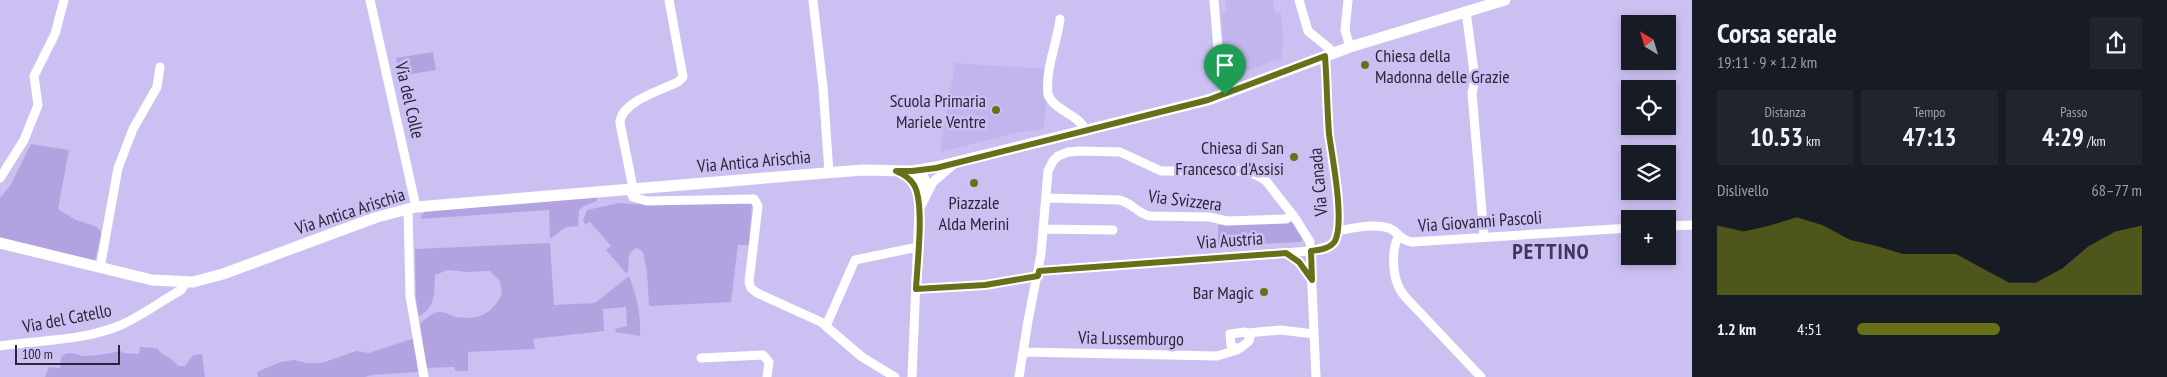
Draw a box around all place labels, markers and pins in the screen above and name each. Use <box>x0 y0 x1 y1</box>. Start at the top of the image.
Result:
pin <box>1204 44 1246 95</box>
place label: Chiesa della Madonna delle Grazie <box>1375 44 1510 88</box>
marker: Chiesa della Madonna delle Grazie <box>1359 59 1371 71</box>
place label: Scuola Primaria Mariele Ventre <box>890 89 986 133</box>
marker: Scuola Primaria Mariele Ventre <box>990 104 1002 116</box>
place label: Chiesa di San Francesco d'Assisi <box>1175 136 1284 180</box>
marker: Chiesa di San Francesco d'Assisi <box>1288 151 1300 163</box>
marker: Piazzale Alda Merini <box>968 177 980 189</box>
place label: Piazzale Alda Merini <box>938 191 1010 235</box>
place label: Bar Magic <box>1193 281 1255 304</box>
marker: Bar Magic <box>1258 286 1270 298</box>

